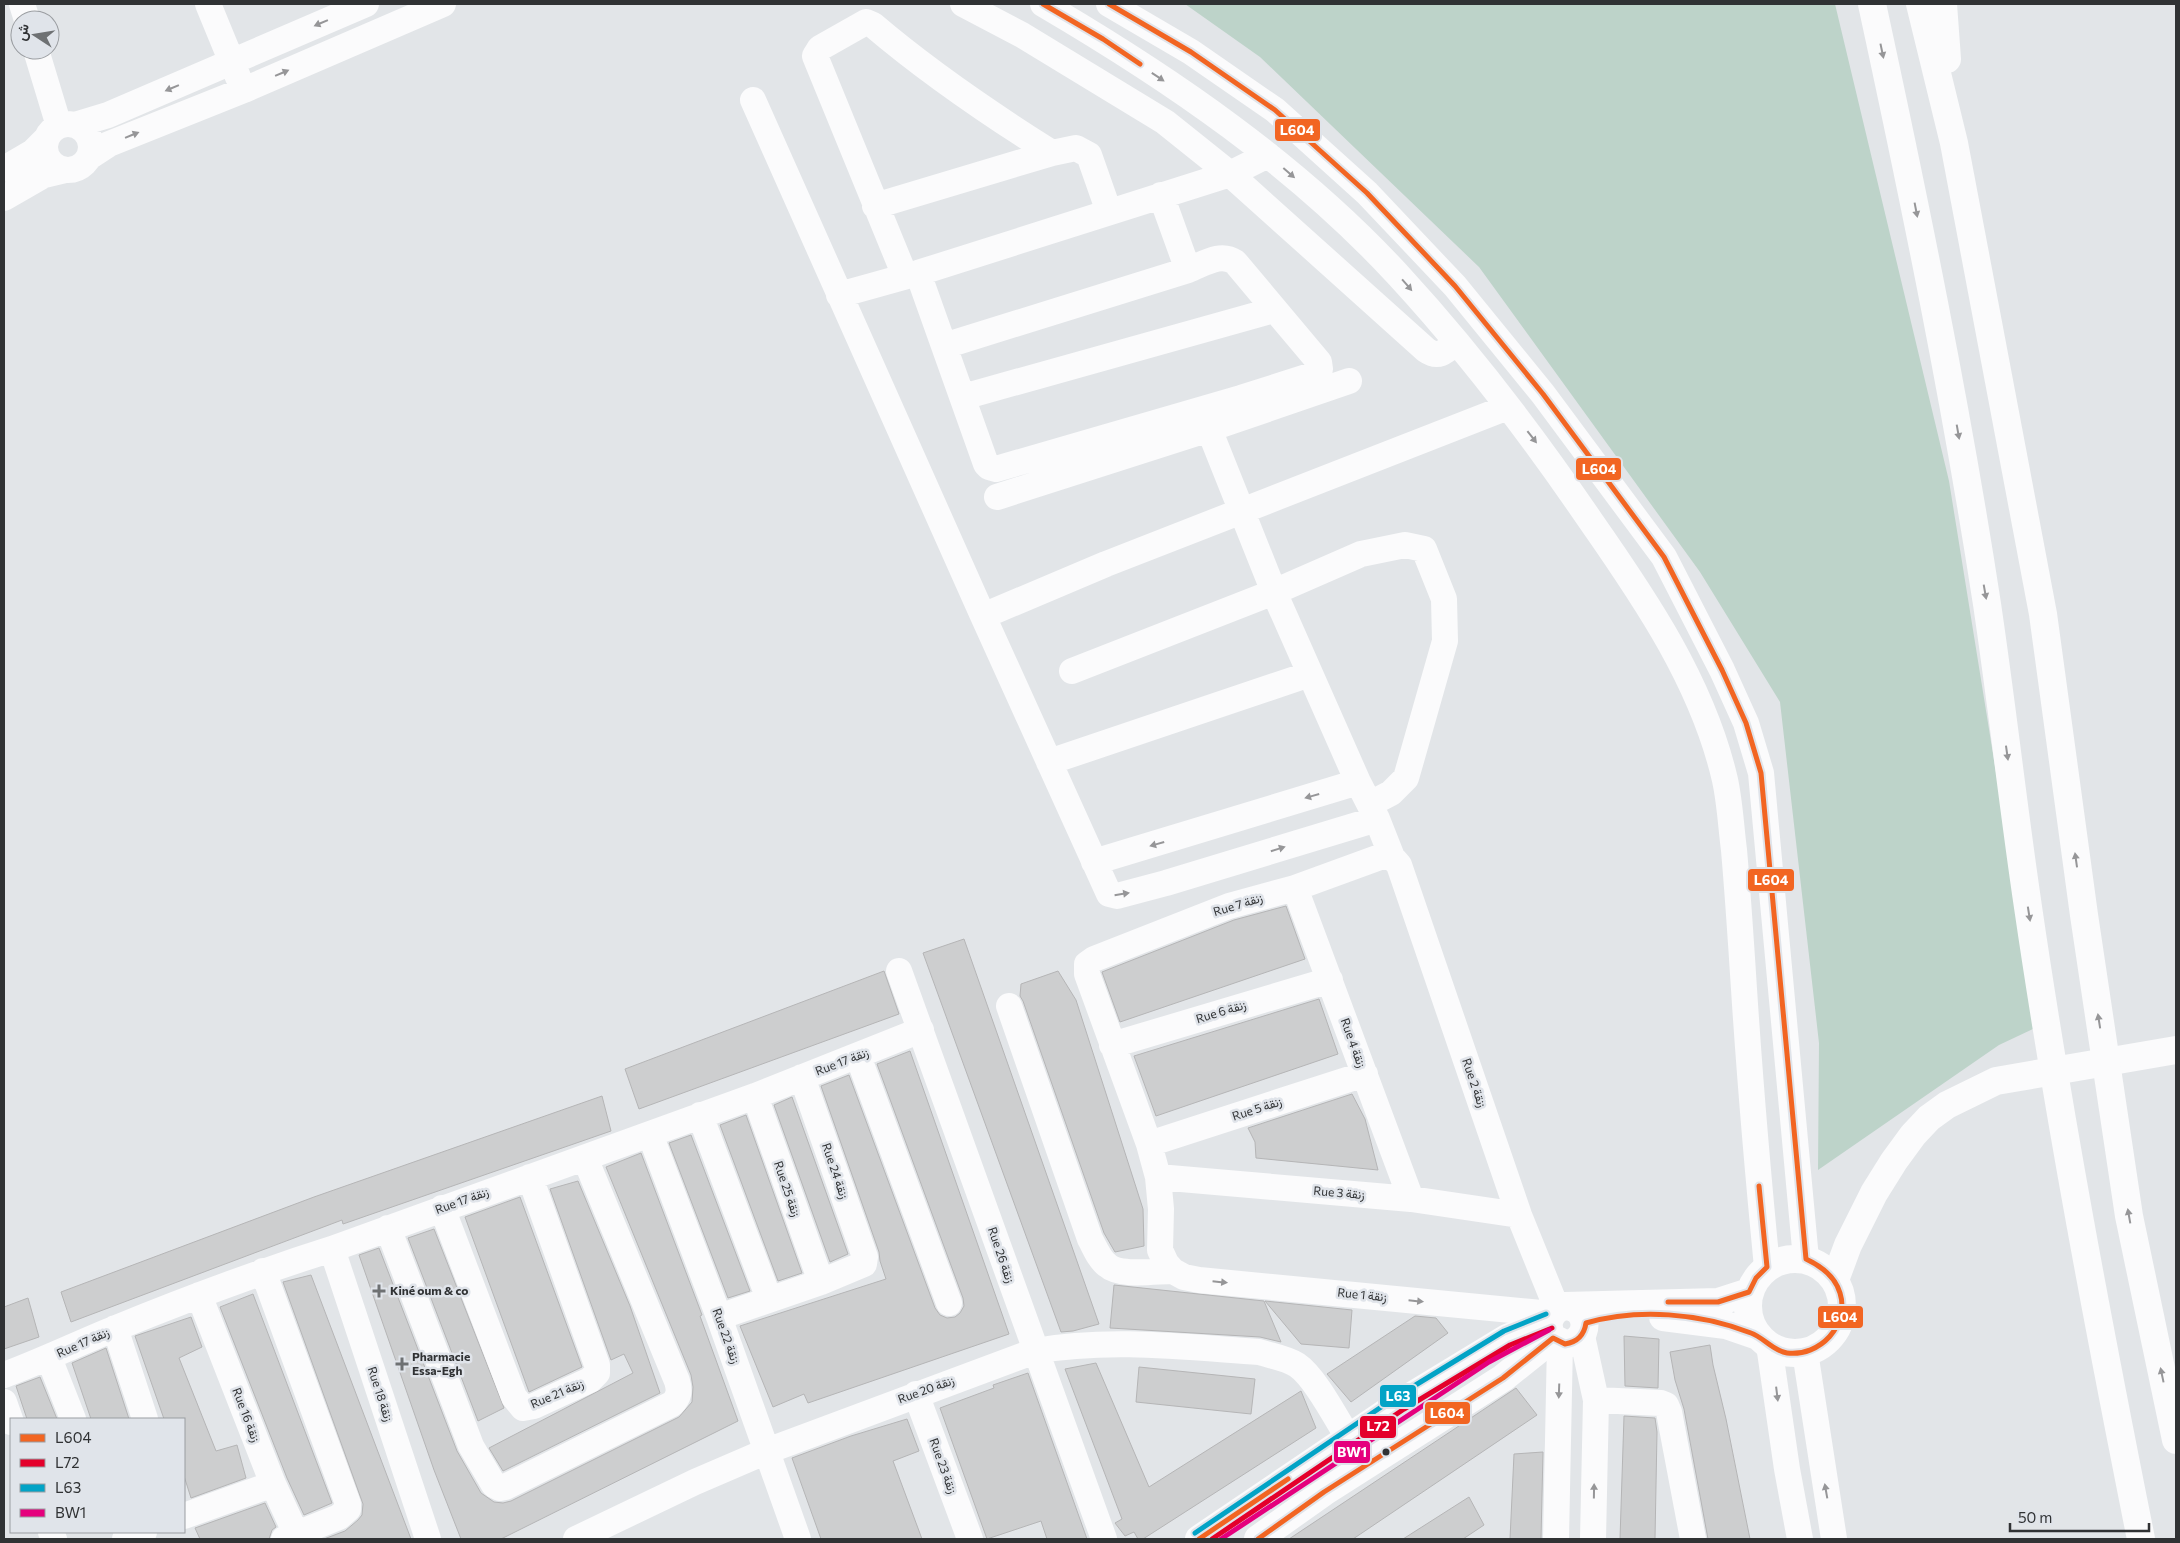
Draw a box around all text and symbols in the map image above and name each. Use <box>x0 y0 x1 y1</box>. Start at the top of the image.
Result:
north arrow <box>10 10 60 60</box>
one-way arrow <box>314 20 328 28</box>
text: ش <box>12 22 33 42</box>
one-way arrow <box>1878 44 1886 59</box>
one-way arrow <box>275 69 289 77</box>
one-way arrow <box>1151 72 1165 82</box>
one-way arrow <box>165 84 179 92</box>
line badge: L604 <box>1274 118 1321 142</box>
text: L604 <box>1280 121 1315 138</box>
one-way arrow <box>125 131 140 139</box>
one-way arrow <box>1282 167 1295 178</box>
one-way arrow <box>1912 203 1920 219</box>
one-way arrow <box>1401 278 1412 291</box>
one-way arrow <box>1954 424 1962 440</box>
one-way arrow <box>1526 431 1537 444</box>
line badge: L604 <box>1575 457 1622 481</box>
text: L604 <box>1582 460 1617 477</box>
one-way arrow <box>1981 585 1989 601</box>
one-way arrow <box>2003 745 2011 761</box>
one-way arrow <box>1304 792 1319 800</box>
one-way arrow <box>1149 840 1164 848</box>
one-way arrow <box>1271 845 1286 853</box>
one-way arrow <box>2072 851 2080 867</box>
line badge: L604 <box>1747 868 1795 892</box>
text: L604 <box>1754 871 1789 888</box>
one-way arrow <box>1115 890 1131 898</box>
street label: Rue 7 زنقة <box>1211 890 1265 920</box>
one-way arrow <box>2025 906 2033 922</box>
street label: Rue 6 زنقة <box>1194 997 1248 1027</box>
one-way arrow <box>2095 1012 2103 1028</box>
street label: Rue 4 زنقة <box>1337 1016 1369 1070</box>
street label: Rue 17 زنقة <box>813 1044 871 1080</box>
street label: Rue 2 زنقة <box>1458 1056 1490 1110</box>
street label: Rue 5 زنقة <box>1230 1093 1284 1125</box>
street label: Rue 24 زنقة <box>818 1141 852 1201</box>
street label: Rue 25 زنقة <box>770 1159 804 1219</box>
street label: Rue 3 زنقة <box>1313 1183 1365 1203</box>
street label: Rue 17 زنقة <box>433 1184 491 1218</box>
one-way arrow <box>2124 1207 2132 1223</box>
street label: Rue 26 زنقة <box>984 1225 1018 1285</box>
one-way arrow <box>1212 1278 1228 1286</box>
place label: Kiné oum & co <box>390 1283 469 1297</box>
marker: Kiné oum & co <box>372 1284 386 1298</box>
street label: Rue 1 زنقة <box>1336 1284 1388 1306</box>
one-way arrow <box>1409 1297 1425 1305</box>
line badge: L604 <box>1817 1305 1864 1329</box>
street label: Rue 22 زنقة <box>709 1306 743 1366</box>
text: L604 <box>1823 1308 1858 1325</box>
street label: Rue 17 زنقة <box>54 1324 112 1362</box>
place label: Pharmacie Essa-Egh <box>412 1349 470 1377</box>
marker: Pharmacie Essa-Egh <box>396 1358 408 1370</box>
street label: Rue 18 زنقة <box>364 1364 396 1424</box>
one-way arrow <box>2158 1366 2166 1382</box>
street label: Rue 20 زنقة <box>896 1372 956 1408</box>
street label: Rue 21 زنقة <box>528 1376 586 1412</box>
one-way arrow <box>1555 1383 1563 1399</box>
line badge: L63 <box>1379 1384 1417 1408</box>
street label: Rue 16 زنقة <box>228 1386 264 1444</box>
one-way arrow <box>1773 1386 1781 1402</box>
text: L63 <box>1386 1387 1410 1404</box>
line badge: L604 <box>1424 1401 1471 1425</box>
text: L604 <box>1430 1404 1465 1421</box>
line badge: L72 <box>1359 1415 1397 1439</box>
text: L72 <box>1366 1417 1390 1434</box>
legend <box>10 1418 185 1533</box>
text: L604 <box>55 1428 91 1446</box>
street label: Rue 23 زنقة <box>926 1436 960 1496</box>
line badge: BW1 <box>1333 1440 1371 1464</box>
text: BW1 <box>1337 1443 1367 1460</box>
unlabelled marker <box>1381 1447 1391 1457</box>
text: L72 <box>55 1453 80 1471</box>
text: L63 <box>55 1478 81 1496</box>
one-way arrow <box>1590 1482 1598 1498</box>
one-way arrow <box>1821 1483 1829 1499</box>
scale bar <box>2010 1500 2149 1532</box>
text: BW1 <box>55 1503 86 1521</box>
text: 50 m <box>2018 1508 2052 1526</box>

